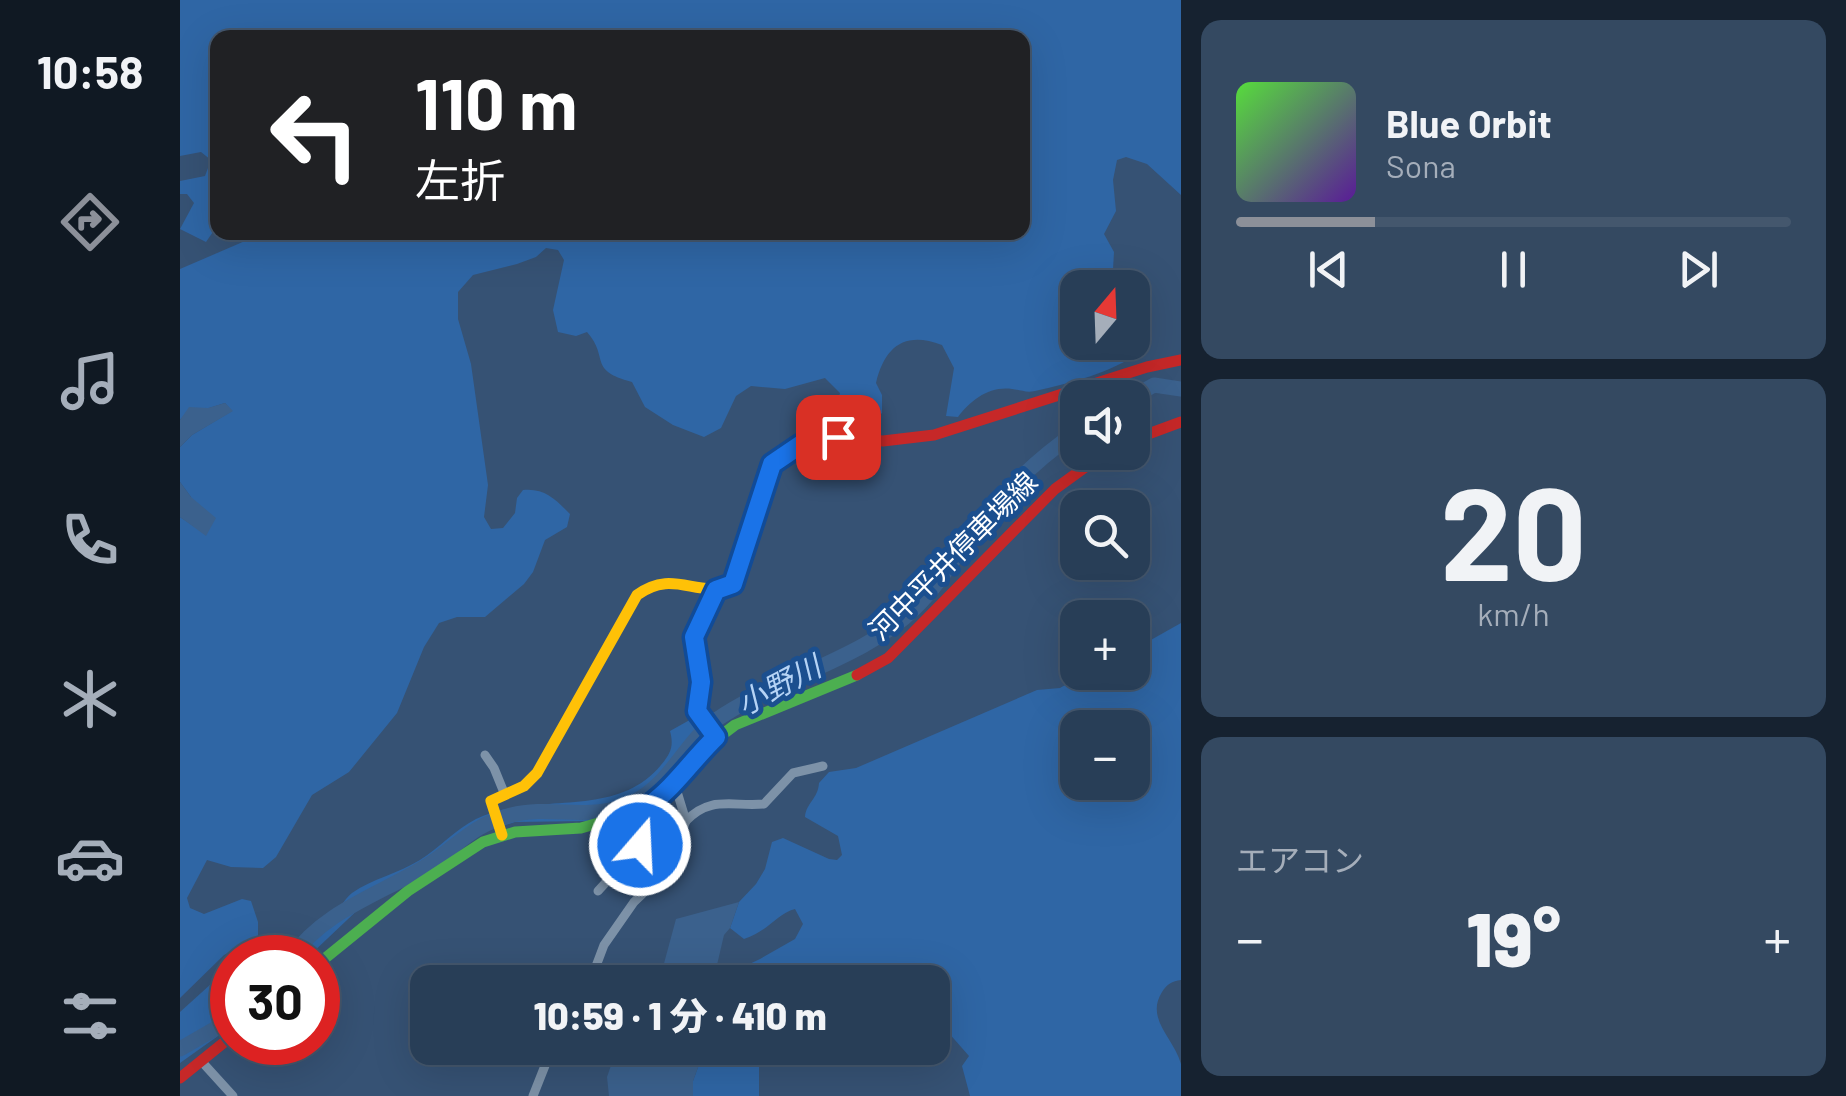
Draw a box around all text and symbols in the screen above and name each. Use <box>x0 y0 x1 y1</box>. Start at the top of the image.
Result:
text: 10:58 <box>37 44 143 98</box>
text: 110 m <box>415 60 577 144</box>
icon: left <box>250 70 380 200</box>
text: Blue Orbit <box>1386 100 1552 146</box>
text: Sona <box>1386 146 1456 184</box>
text: 左折 <box>415 152 505 206</box>
icon: directions <box>55 187 125 257</box>
icon: previous <box>1301 242 1356 297</box>
icon: pause <box>1486 242 1541 297</box>
icon: next <box>1671 242 1726 297</box>
north arrow <box>1060 270 1150 360</box>
map controls <box>1060 270 1150 800</box>
icon: music <box>55 346 125 416</box>
button: sound <box>1060 380 1150 470</box>
pin <box>796 395 881 480</box>
icon: arrive <box>811 410 866 465</box>
text: 20 <box>1440 451 1587 607</box>
street label: 河中平井停車場線 <box>861 464 1044 647</box>
button: search <box>1060 490 1150 580</box>
icon: phone <box>55 505 125 575</box>
text: km/h <box>1477 594 1550 632</box>
button: + <box>1060 600 1150 690</box>
water label: 小野川 <box>730 646 829 721</box>
icon: climate <box>55 664 125 734</box>
button: − <box>1060 710 1150 800</box>
position arrow <box>588 793 692 897</box>
icon: car <box>55 823 125 893</box>
text: エアコン <box>1236 840 1364 878</box>
text: 19° <box>1466 892 1561 982</box>
text: − <box>1236 904 1264 970</box>
text: + <box>1763 904 1791 970</box>
speed limit sign: 30 <box>210 935 340 1065</box>
icon: filters <box>55 981 125 1051</box>
text: 10:59 · 1 分 · 410 m <box>533 992 827 1038</box>

